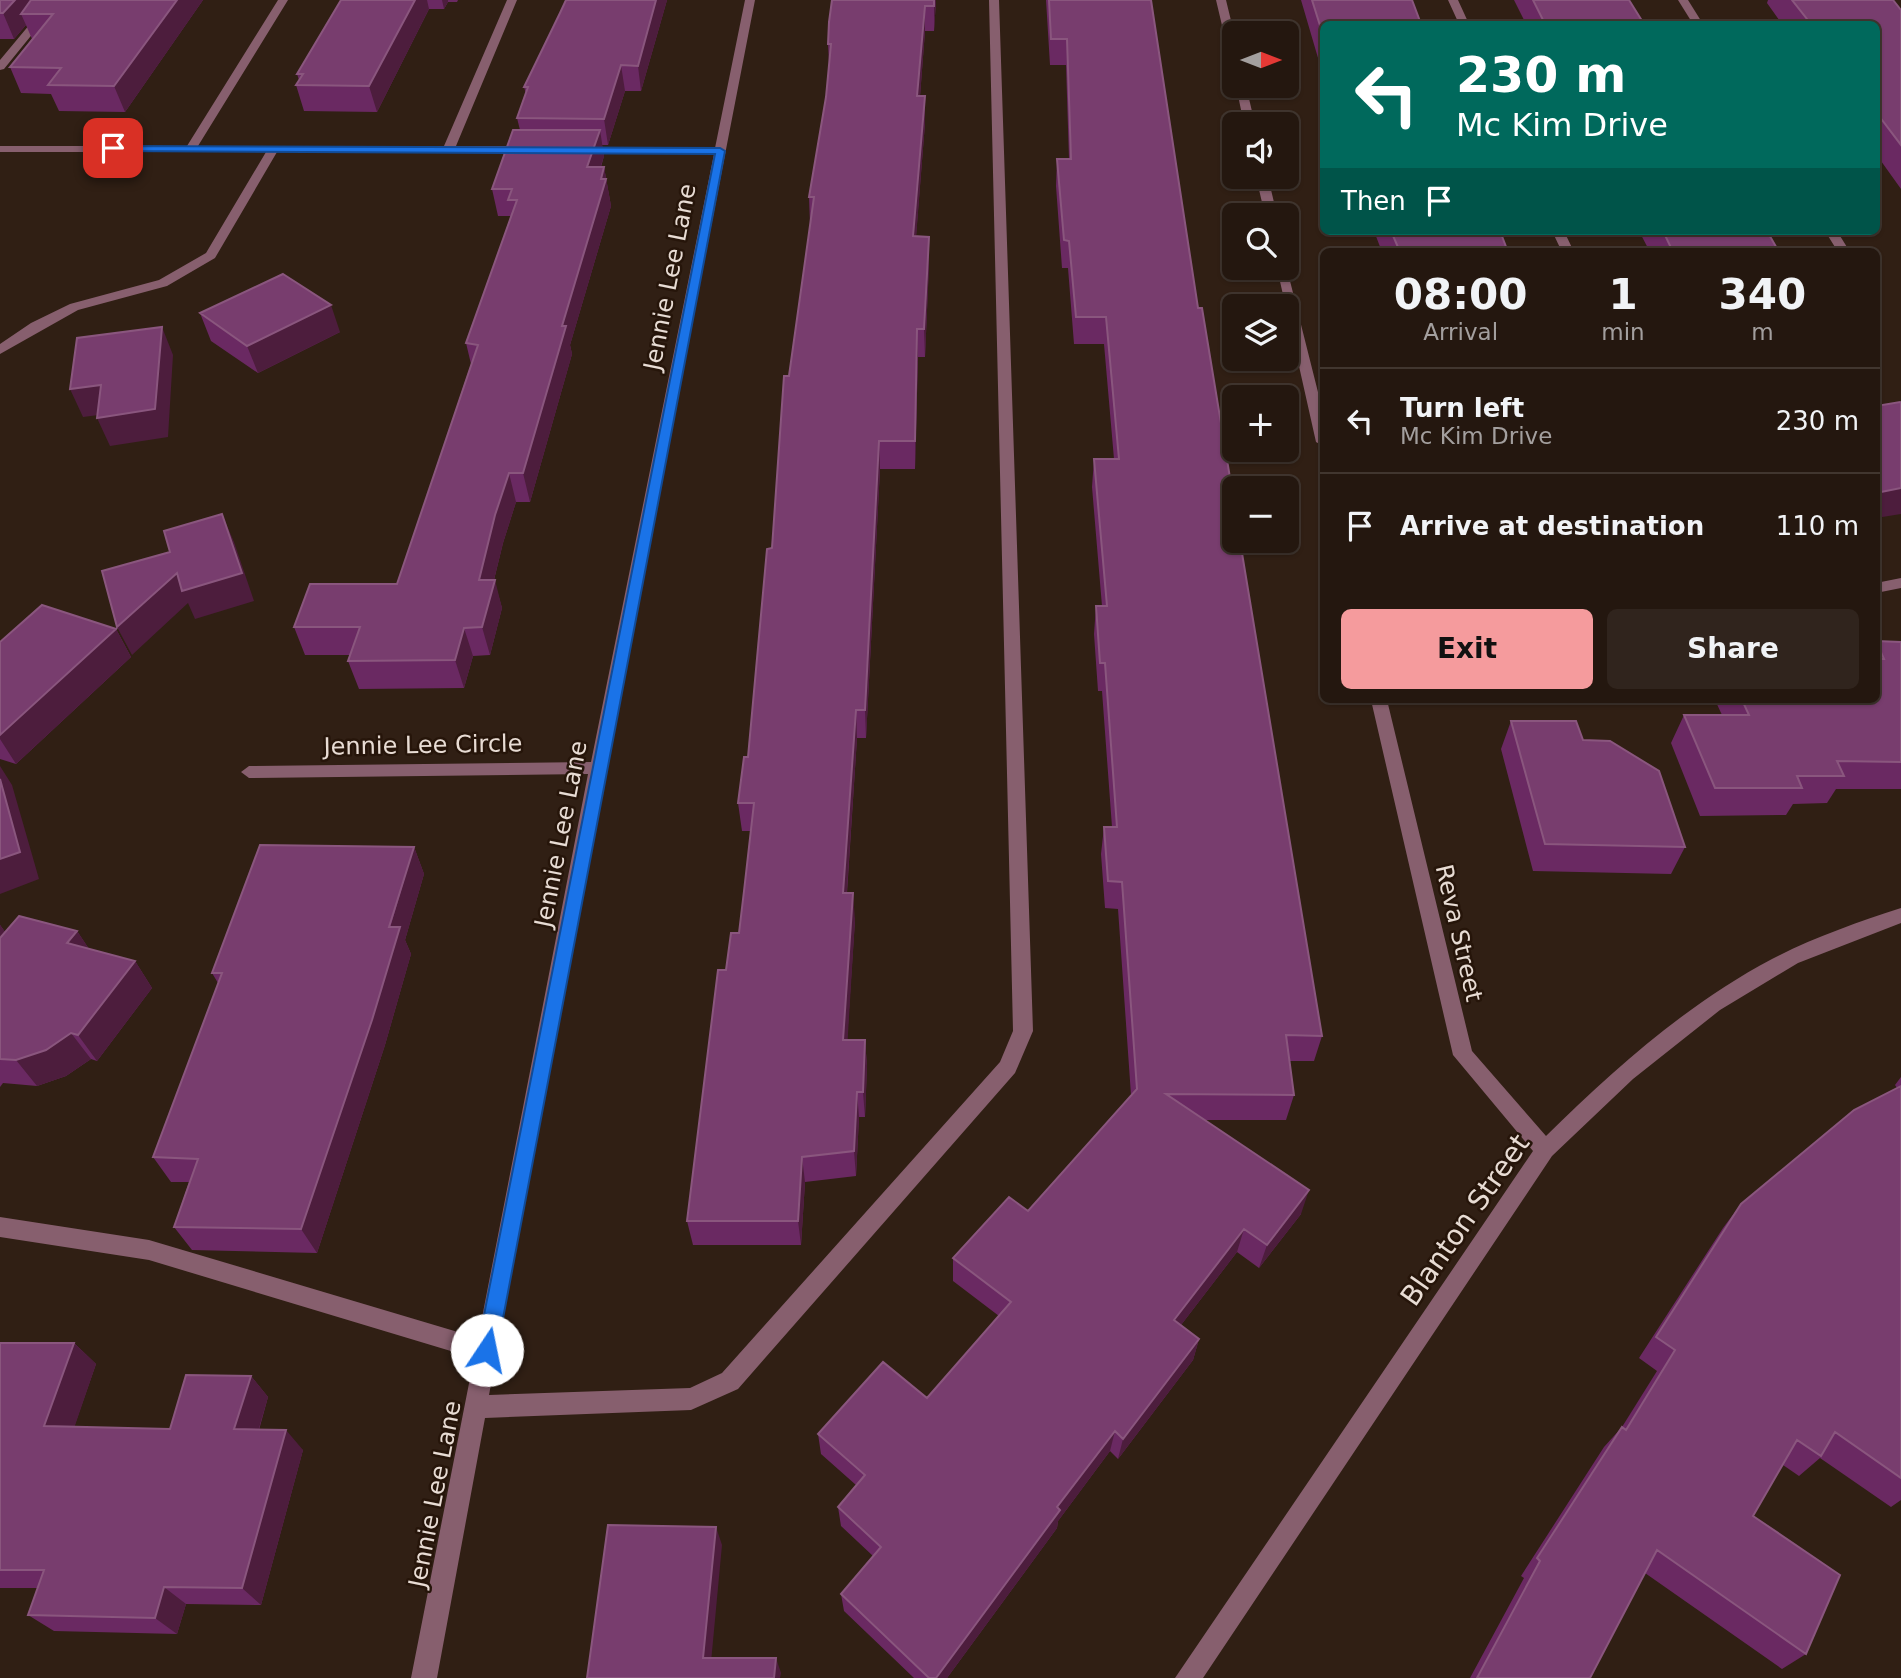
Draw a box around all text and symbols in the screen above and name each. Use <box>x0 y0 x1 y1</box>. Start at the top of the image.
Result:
north arrow <box>1222 21 1298 98</box>
map controls <box>1222 21 1299 553</box>
text: 230 m <box>1456 47 1626 104</box>
icon: left <box>1341 49 1432 140</box>
text: Mc Kim Drive <box>1456 106 1668 144</box>
button: sound <box>1222 112 1299 189</box>
pin <box>83 118 143 178</box>
icon: arrive <box>94 129 132 167</box>
street label: Jennie Lee Lane <box>638 181 702 375</box>
icon: arrive <box>1420 182 1458 220</box>
text: Then <box>1341 186 1406 216</box>
button: search <box>1222 203 1299 280</box>
text: 08:00 <box>1394 270 1528 319</box>
text: 1 <box>1608 270 1638 319</box>
text: 340 <box>1719 270 1806 319</box>
button: layers <box>1222 294 1299 371</box>
text: Arrival <box>1423 319 1498 345</box>
text: min <box>1601 319 1645 345</box>
text: m <box>1751 319 1774 345</box>
button: + <box>1222 385 1299 462</box>
text: Turn left <box>1400 393 1524 423</box>
icon: left <box>1341 402 1379 440</box>
text: 230 m <box>1776 406 1859 436</box>
text: Mc Kim Drive <box>1400 423 1552 449</box>
button: − <box>1222 476 1299 553</box>
icon: arrive <box>1341 507 1379 545</box>
text: Arrive at destination <box>1400 511 1704 541</box>
text: 110 m <box>1776 511 1859 541</box>
button: Exit <box>1341 609 1593 689</box>
button: Share <box>1607 609 1859 689</box>
street label: Jennie Lee Circle <box>321 729 523 761</box>
street label: Jennie Lee Lane <box>529 738 593 932</box>
street label: Reva Street <box>1430 862 1488 1004</box>
street label: Blanton Street <box>1394 1128 1536 1312</box>
position arrow <box>450 1313 524 1387</box>
street label: Jennie Lee Lane <box>403 1398 467 1592</box>

